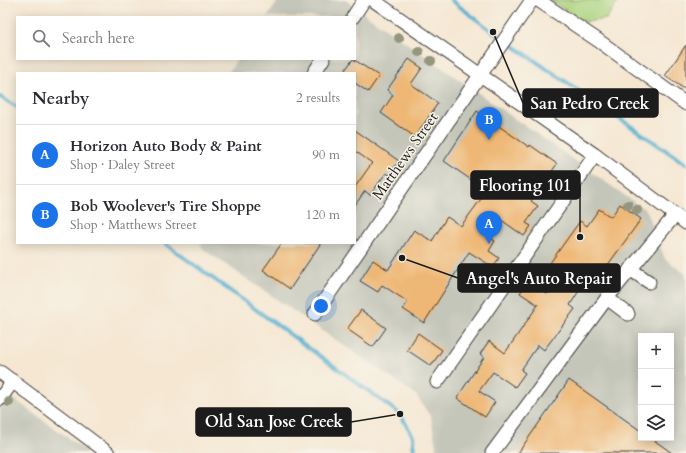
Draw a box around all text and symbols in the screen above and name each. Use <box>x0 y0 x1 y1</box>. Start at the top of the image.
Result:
search box <box>16 16 356 60</box>
icon: search <box>30 27 52 49</box>
text: Search here <box>62 28 135 48</box>
text: Nearby <box>32 87 89 110</box>
text: 2 results <box>296 89 340 107</box>
callout: San Pedro Creek <box>523 89 658 117</box>
text: San Pedro Creek <box>530 93 650 115</box>
pin: B <box>476 107 502 140</box>
street label: Matthews Street <box>367 108 443 204</box>
text: Horizon Auto Body & Paint <box>70 136 262 156</box>
text: A <box>40 146 50 164</box>
text: 90 m <box>312 146 340 164</box>
text: Shop · Daley Street <box>70 156 175 174</box>
callout: Flooring 101 <box>471 171 580 199</box>
text: Flooring 101 <box>479 175 571 197</box>
text: Bob Woolever's Tire Shoppe <box>70 196 261 216</box>
text: B <box>40 206 50 224</box>
text: 120 m <box>306 206 340 224</box>
pin: A <box>476 211 502 244</box>
text: Shop · Matthews Street <box>70 216 197 234</box>
callout: Angel's Auto Repair <box>458 264 620 292</box>
text: Angel's Auto Repair <box>466 268 613 290</box>
your location <box>311 296 331 316</box>
map controls <box>638 333 674 441</box>
button: + <box>638 333 674 369</box>
button: − <box>638 369 674 405</box>
button: layers <box>638 405 674 441</box>
callout: Old San Jose Creek <box>196 408 351 436</box>
text: Old San Jose Creek <box>205 411 343 433</box>

